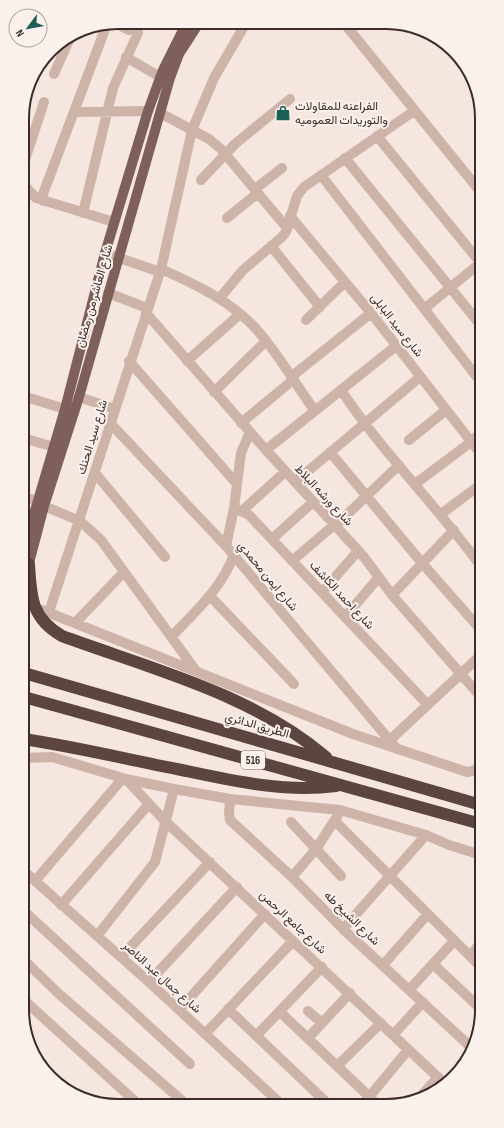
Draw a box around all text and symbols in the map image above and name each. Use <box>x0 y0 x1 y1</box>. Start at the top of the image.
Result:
north arrow <box>8 8 48 48</box>
text: N <box>13 27 27 39</box>
place label: الفراعنه للمقاولات والتوريدات العموميه <box>295 99 388 128</box>
shop icon: الفراعنه للمقاولات والتوريدات العموميه <box>274 104 292 122</box>
street label: شارع العاشر من رمضان <box>73 243 117 350</box>
street label: شارع سيد البابلى <box>366 290 426 361</box>
street label: شارع سيد الحنك <box>74 398 112 477</box>
street label: شارع ورشه البلاط <box>291 461 356 530</box>
street label: شارع ايمن محمدي <box>233 538 301 615</box>
street label: شارع احمد الكاشف <box>305 558 377 633</box>
street label: الطريق الدائري <box>222 709 291 744</box>
road number: 516 <box>241 751 265 769</box>
street label: شارع جامع الرحمن <box>255 887 329 958</box>
street label: شارع الشيخ طه <box>320 888 383 949</box>
street label: شارع جمال عبد الناصر <box>118 938 204 1017</box>

